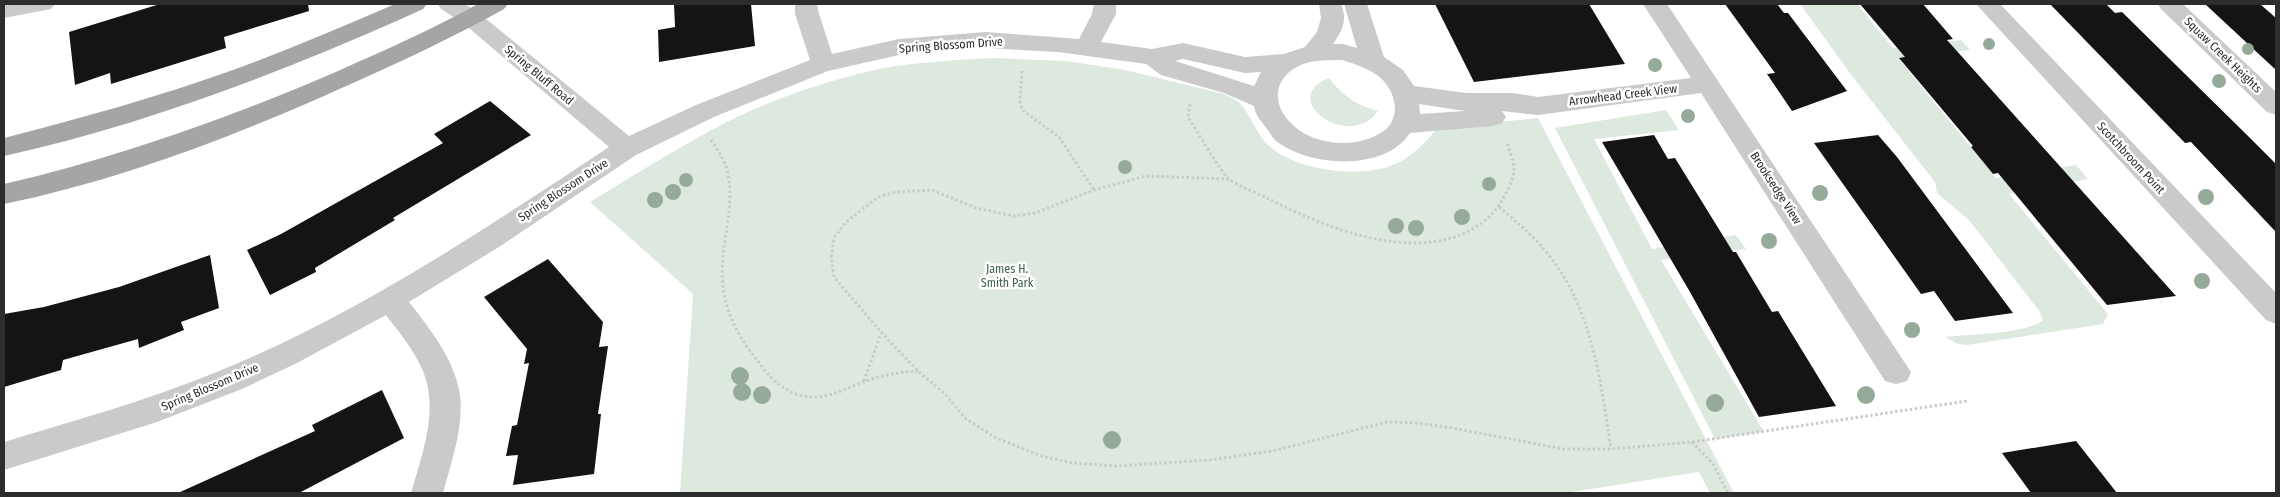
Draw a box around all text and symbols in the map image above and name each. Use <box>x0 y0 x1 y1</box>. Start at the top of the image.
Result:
street label: Squaw Creek Heights <box>2181 14 2265 96</box>
street label: Spring Blossom Drive <box>899 34 1004 56</box>
street label: Spring Bluff Road <box>502 42 576 108</box>
street label: Arrowhead Creek View <box>1568 81 1678 109</box>
street label: Scotchbroom Point <box>2094 119 2168 197</box>
street label: Brooksedge View <box>1747 149 1805 227</box>
street label: Spring Blossom Drive <box>515 156 611 224</box>
park label: James H. Smith Park <box>981 262 1034 290</box>
street label: Spring Blossom Drive <box>159 360 261 414</box>

